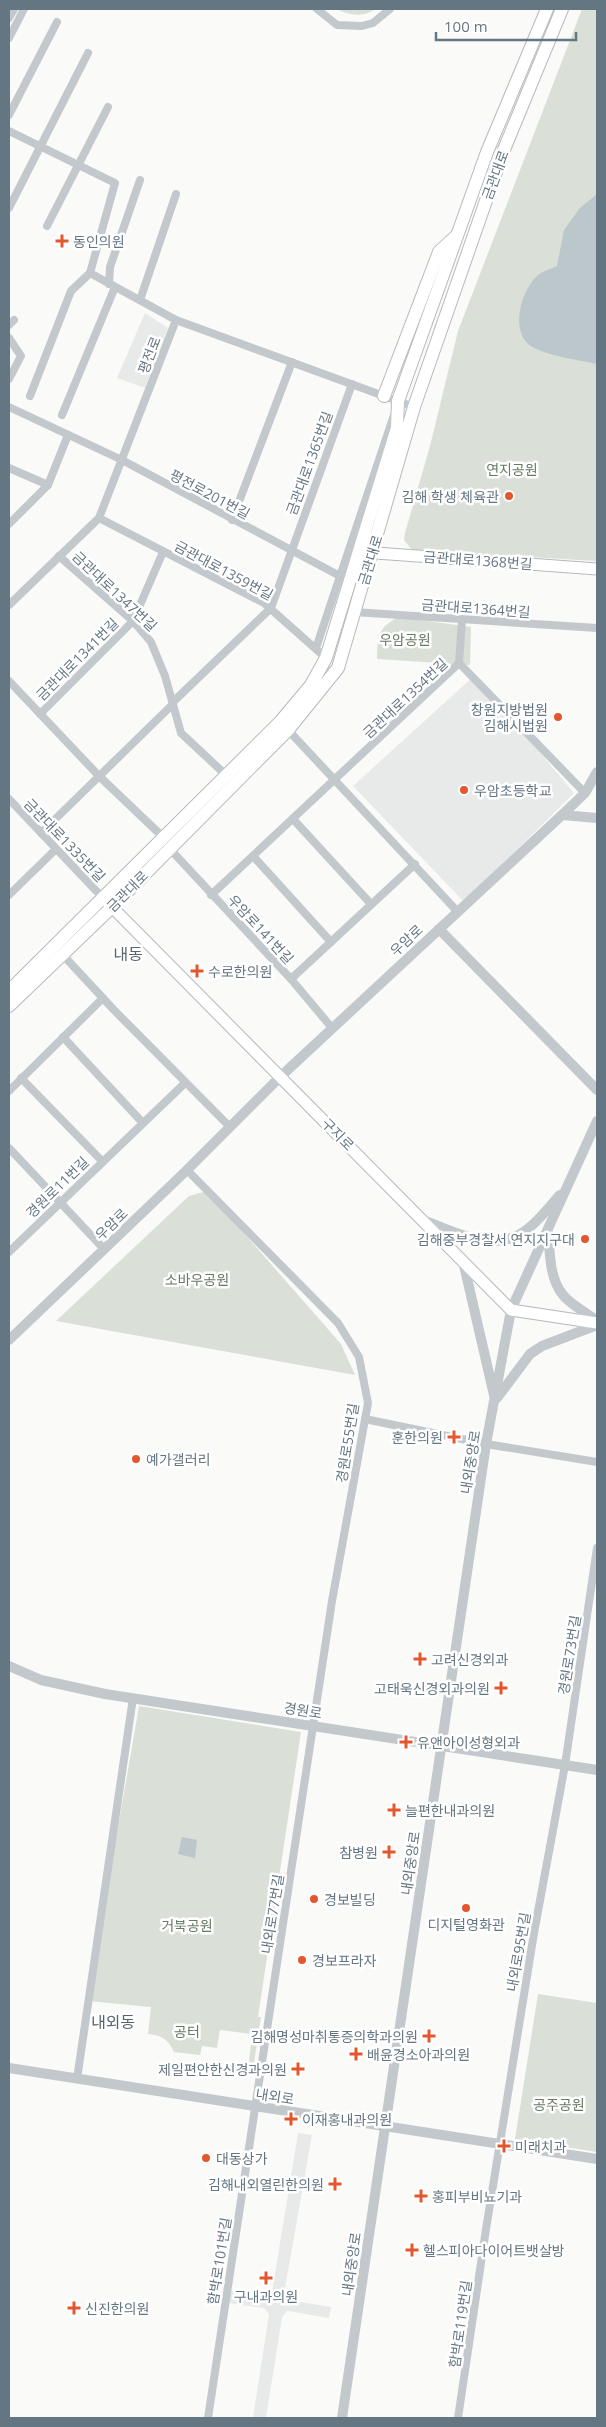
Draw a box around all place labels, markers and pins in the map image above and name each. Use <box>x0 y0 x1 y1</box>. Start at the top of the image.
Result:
place label: 동인의원 <box>73 232 125 251</box>
marker: 동인의원 <box>55 234 69 248</box>
place label: 김해 학생 체육관 <box>402 487 499 506</box>
marker: 김해 학생 체육관 <box>503 490 515 502</box>
place label: 창원지방법원 김해시법원 <box>471 700 548 735</box>
marker: 창원지방법원 김해시법원 <box>552 711 564 723</box>
place label: 우암초등학교 <box>474 781 551 800</box>
marker: 우암초등학교 <box>458 784 470 796</box>
place label: 수로한의원 <box>208 962 272 981</box>
marker: 수로한의원 <box>190 964 204 978</box>
place label: 김해중부경찰서 연지지구대 <box>417 1230 575 1249</box>
marker: 김해중부경찰서 연지지구대 <box>579 1233 591 1245</box>
place label: 훈한의원 <box>391 1428 443 1447</box>
marker: 훈한의원 <box>447 1430 461 1444</box>
place label: 예가갤러리 <box>146 1450 210 1469</box>
marker: 예가갤러리 <box>130 1453 142 1465</box>
place label: 고려신경외과 <box>431 1650 508 1669</box>
marker: 고려신경외과 <box>413 1652 427 1666</box>
place label: 고태욱신경외과의원 <box>374 1679 490 1698</box>
marker: 고태욱신경외과의원 <box>494 1681 508 1695</box>
place label: 유앤아이성형외과 <box>417 1733 520 1752</box>
marker: 유앤아이성형외과 <box>399 1735 413 1749</box>
place label: 늘편한내과의원 <box>405 1801 495 1820</box>
marker: 늘편한내과의원 <box>387 1803 401 1817</box>
place label: 참병원 <box>339 1843 378 1862</box>
marker: 참병원 <box>382 1845 396 1859</box>
place label: 경보빌딩 <box>324 1890 376 1909</box>
marker: 경보빌딩 <box>308 1893 320 1905</box>
marker: 디지털영화관 <box>460 1902 472 1914</box>
place label: 디지털영화관 <box>427 1915 505 1934</box>
place label: 경보프라자 <box>312 1951 377 1970</box>
marker: 경보프라자 <box>296 1954 308 1966</box>
place label: 김해명성마취통증의학과의원 <box>251 2027 418 2046</box>
marker: 김해명성마취통증의학과의원 <box>422 2029 436 2043</box>
place label: 배윤경소아과의원 <box>367 2045 470 2064</box>
marker: 배윤경소아과의원 <box>349 2047 363 2061</box>
place label: 제일편안한신경과의원 <box>158 2060 287 2079</box>
marker: 제일편안한신경과의원 <box>291 2062 305 2076</box>
place label: 이재홍내과의원 <box>302 2110 392 2129</box>
marker: 이재홍내과의원 <box>284 2112 298 2126</box>
place label: 미래치과 <box>515 2137 567 2156</box>
marker: 미래치과 <box>497 2139 511 2153</box>
place label: 대동상가 <box>216 2149 268 2168</box>
marker: 대동상가 <box>200 2152 212 2164</box>
place label: 김해내외열린한의원 <box>208 2175 324 2194</box>
marker: 김해내외열린한의원 <box>328 2177 342 2191</box>
place label: 홍피부비뇨기과 <box>432 2187 522 2206</box>
marker: 홍피부비뇨기과 <box>414 2189 428 2203</box>
place label: 헬스피아다이어트뱃살방 <box>423 2241 565 2260</box>
marker: 헬스피아다이어트뱃살방 <box>405 2243 419 2257</box>
marker: 구내과의원 <box>259 2271 273 2285</box>
place label: 구내과의원 <box>234 2287 298 2306</box>
place label: 신진한의원 <box>85 2299 149 2318</box>
marker: 신진한의원 <box>67 2301 81 2315</box>

